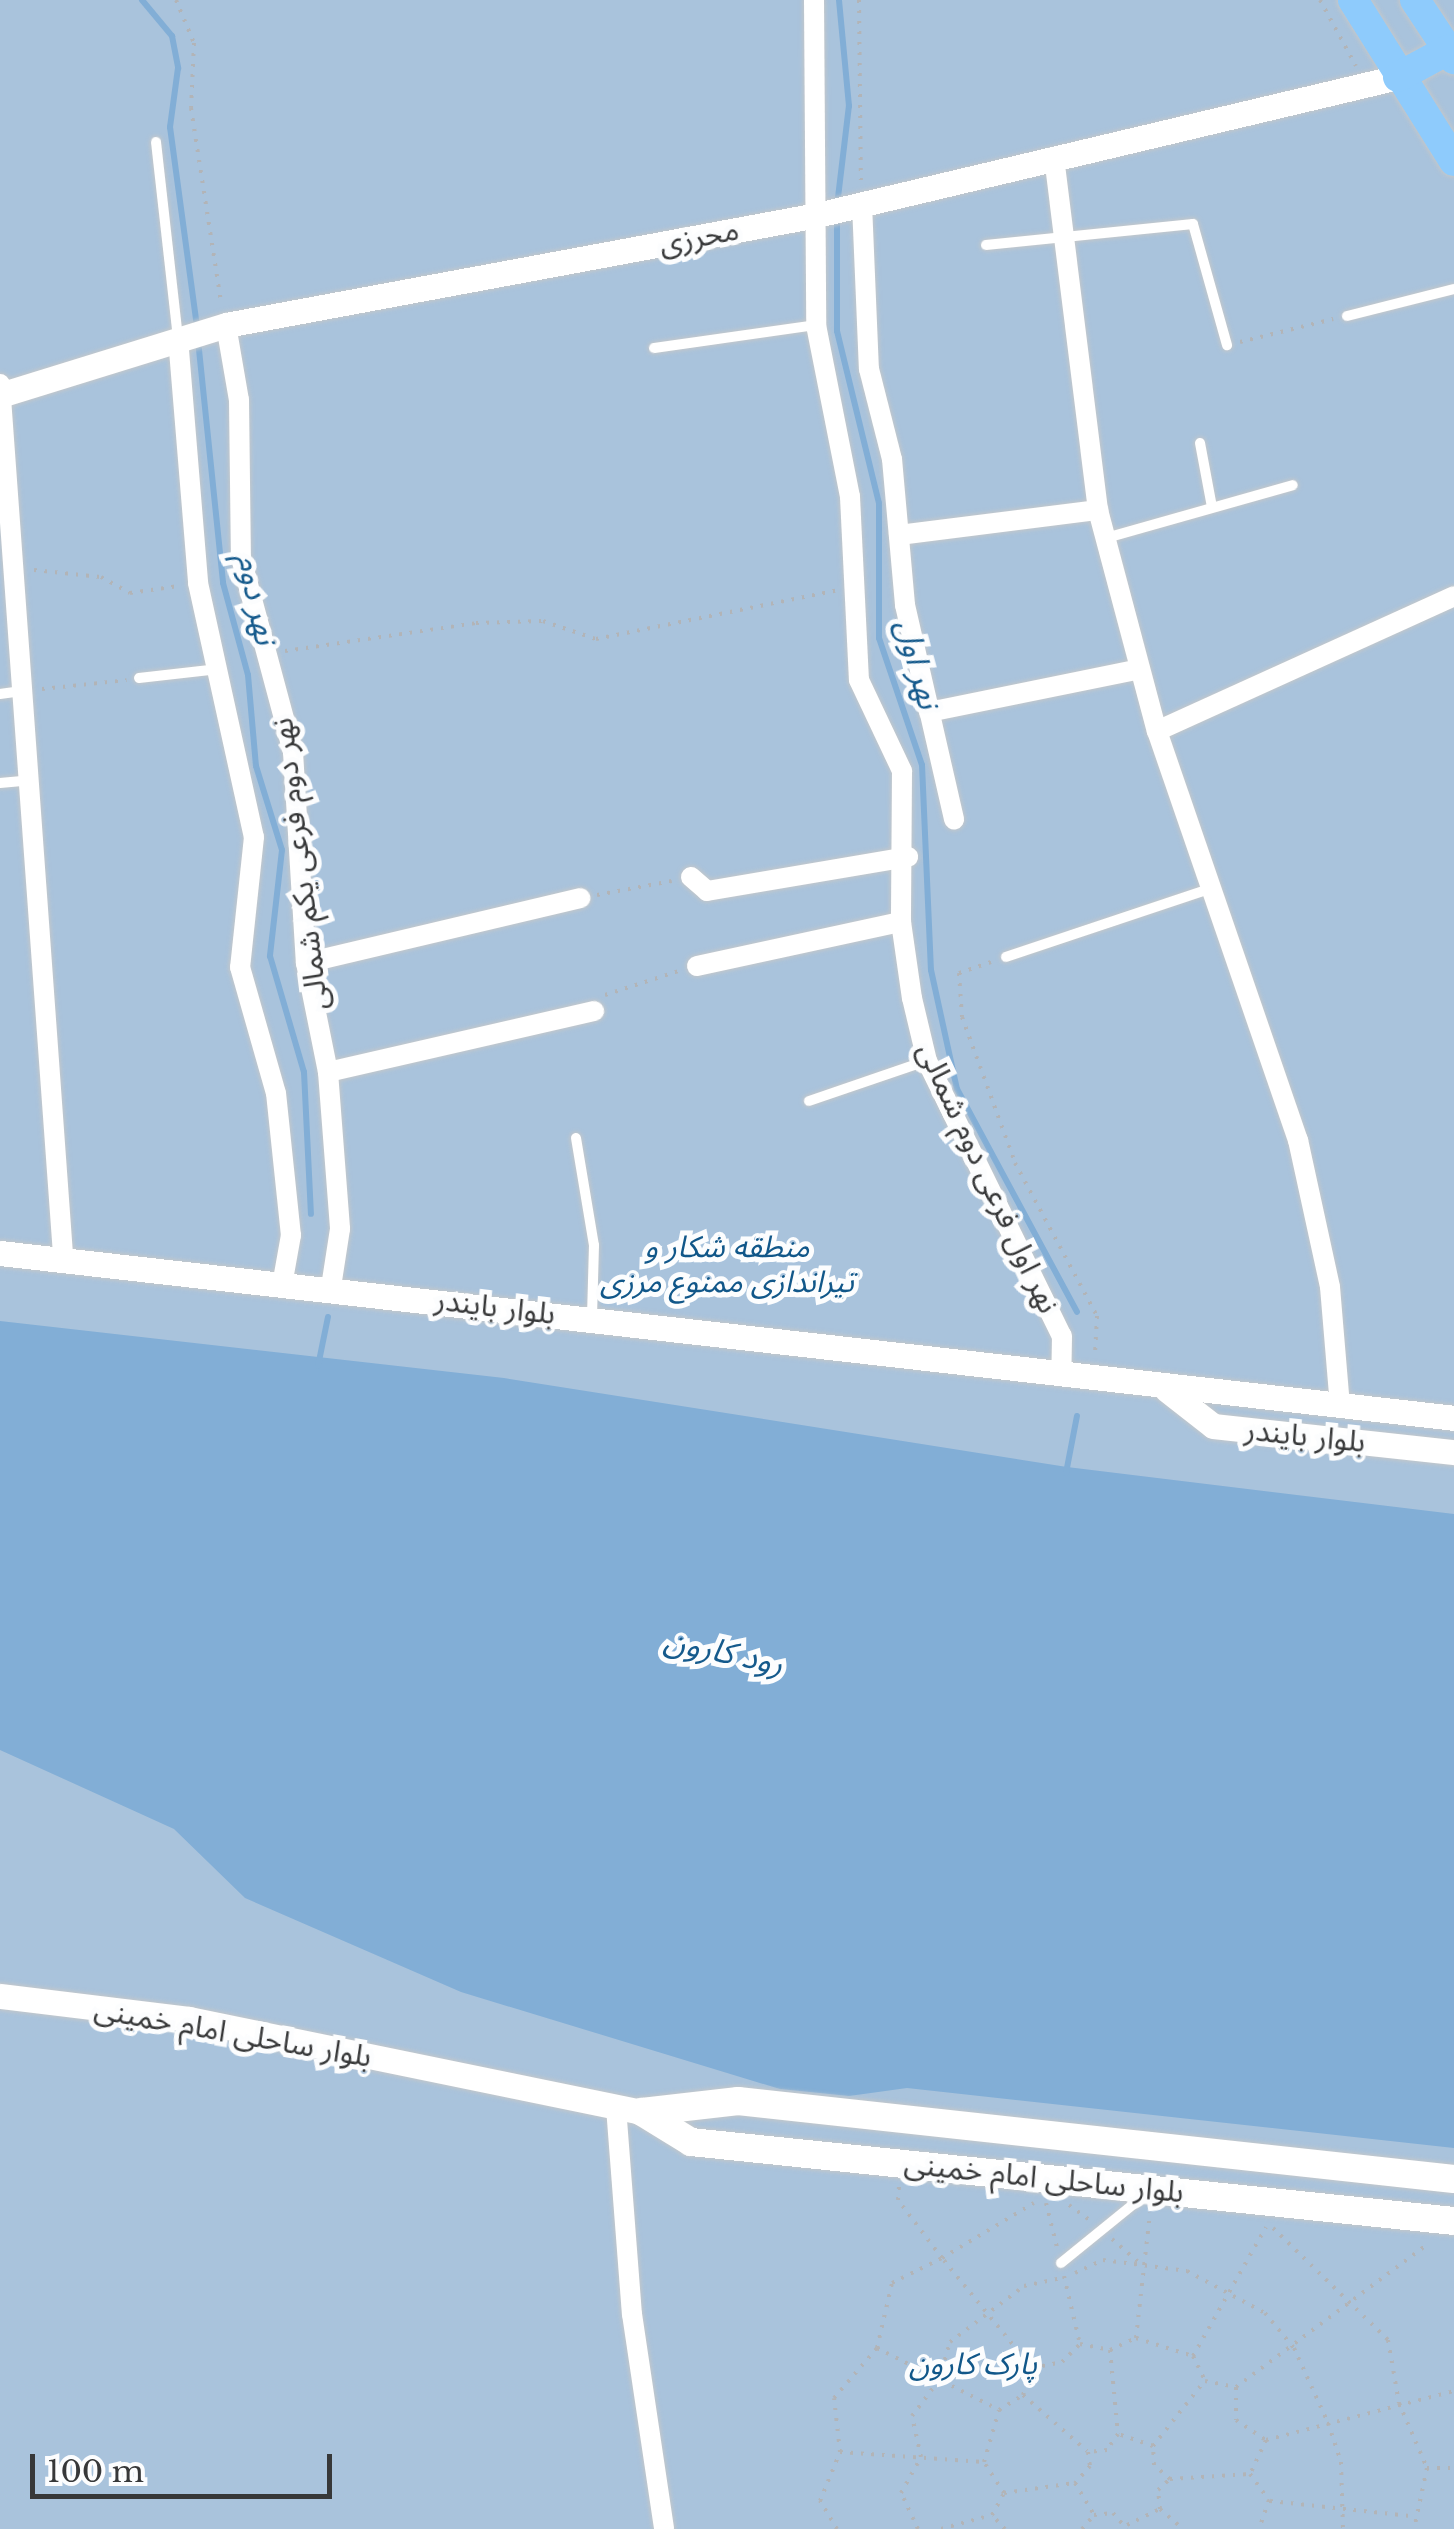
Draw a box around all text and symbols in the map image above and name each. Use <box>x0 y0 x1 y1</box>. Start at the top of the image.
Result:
street label: محرزی <box>656 212 742 262</box>
water label: نهر دوم <box>229 550 285 648</box>
water label: نهر اول <box>888 615 948 713</box>
street label: نهر دوم فرعی یکم شمالی <box>264 716 336 1012</box>
street label: نهر اول فرعی دوم شمالی <box>909 1037 1067 1319</box>
park label: منطقه شکار و تیراندازی ممنوع مرزی <box>600 1229 854 1300</box>
street label: بلوار بایندر <box>433 1282 557 1332</box>
street label: بلوار بایندر <box>1243 1412 1367 1460</box>
water label: رود کارون <box>661 1621 787 1683</box>
street label: بلوار ساحلی امام خمینی <box>92 1991 374 2075</box>
street label: بلوار ساحلی امام خمینی <box>902 2145 1186 2211</box>
park label: پارک کارون <box>909 2346 1037 2382</box>
scale bar <box>35 2434 338 2496</box>
text: 100 m <box>47 2453 144 2490</box>

